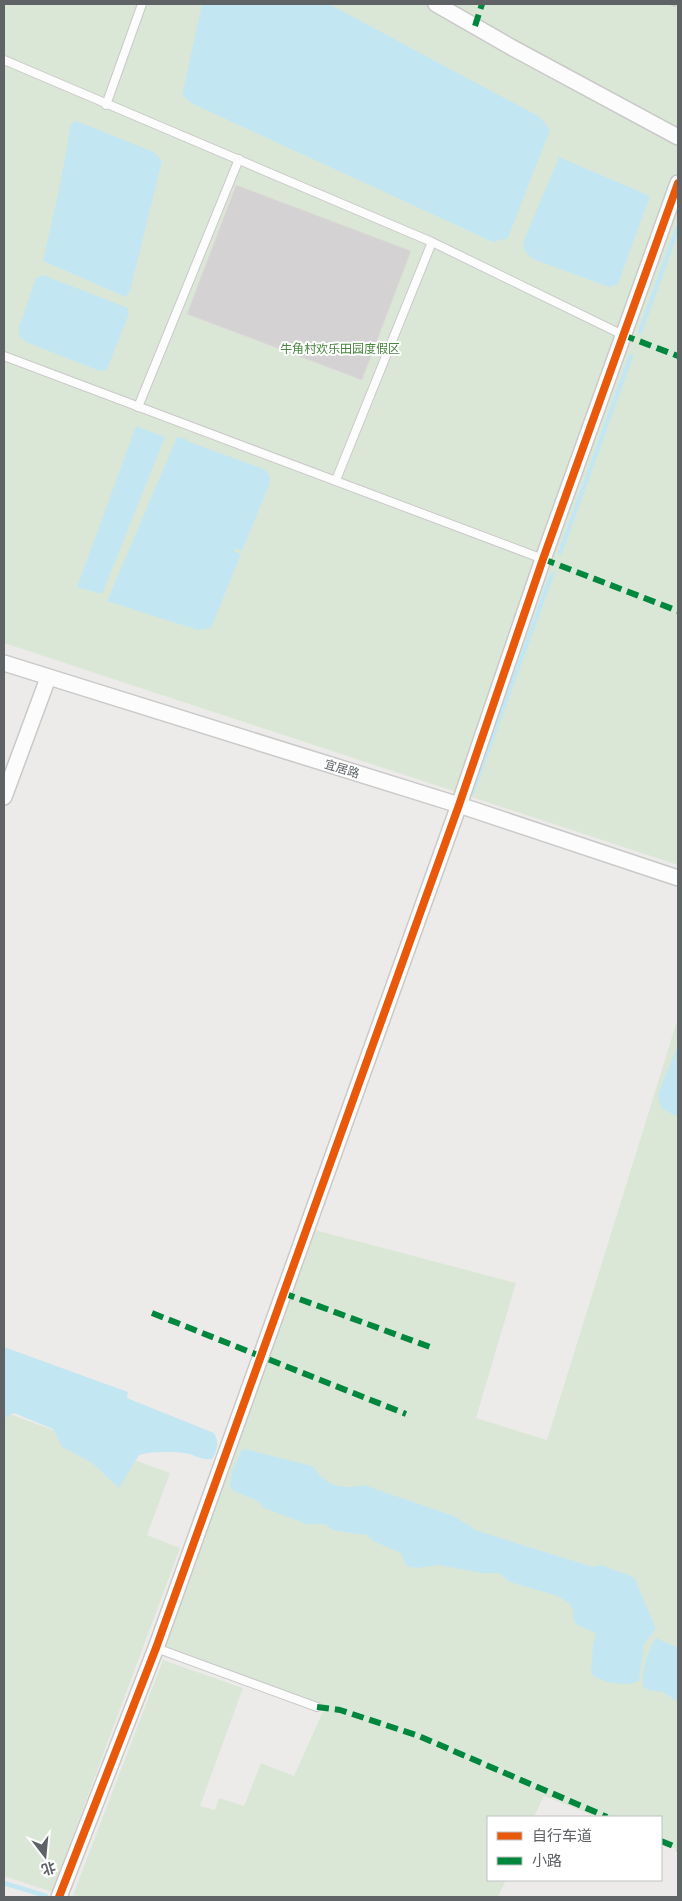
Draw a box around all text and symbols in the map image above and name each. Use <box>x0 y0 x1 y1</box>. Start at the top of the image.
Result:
park label: 牛角村欢乐田园度假区 <box>280 342 400 356</box>
street label: 宜居路 <box>323 757 361 781</box>
legend <box>487 1816 662 1881</box>
text: 自行车道 <box>532 1827 592 1845</box>
north arrow <box>20 1831 70 1881</box>
text: 小路 <box>532 1852 562 1870</box>
text: 北 <box>39 1858 58 1878</box>

